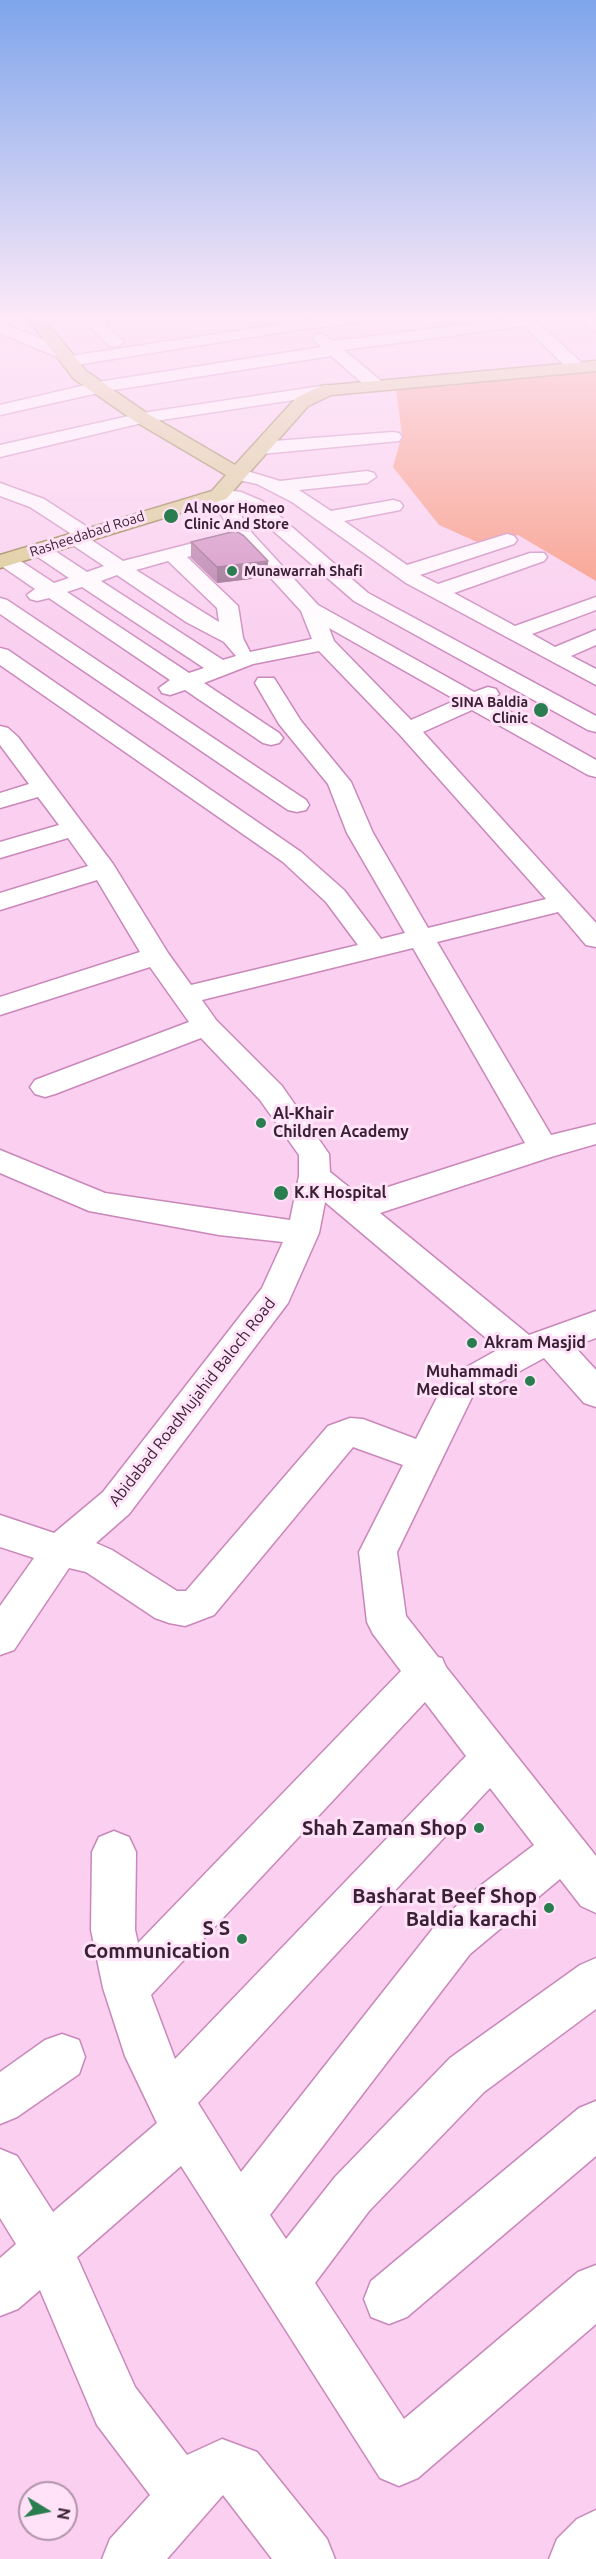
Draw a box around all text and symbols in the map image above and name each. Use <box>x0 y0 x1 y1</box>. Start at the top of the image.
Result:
place label: Al Noor Homeo Clinic And Store <box>184 500 289 532</box>
street label: Rasheedabad Road <box>27 507 147 561</box>
marker: Al Noor Homeo Clinic And Store <box>162 507 180 525</box>
place label: Munawarrah Shafi <box>244 563 363 579</box>
marker: Munawarrah Shafi <box>225 564 239 578</box>
place label: SINA Baldia Clinic <box>451 694 528 726</box>
marker: SINA Baldia Clinic <box>532 701 550 719</box>
place label: Al-Khair Children Academy <box>273 1104 409 1142</box>
marker: Al-Khair Children Academy <box>254 1116 268 1130</box>
place label: K.K Hospital <box>294 1183 386 1203</box>
marker: K.K Hospital <box>272 1184 290 1202</box>
street label: Abidabad RoadMujahid Baloch Road <box>105 1294 279 1510</box>
place label: Akram Masjid <box>484 1333 586 1353</box>
marker: Akram Masjid <box>465 1336 479 1350</box>
place label: Muhammadi Medical store <box>416 1362 518 1400</box>
marker: Muhammadi Medical store <box>523 1374 537 1388</box>
place label: Shah Zaman Shop <box>302 1816 467 1840</box>
marker: Shah Zaman Shop <box>472 1821 486 1835</box>
place label: Basharat Beef Shop Baldia karachi <box>352 1884 537 1931</box>
marker: Basharat Beef Shop Baldia karachi <box>542 1901 556 1915</box>
place label: S S Communication <box>84 1916 230 1963</box>
marker: S S Communication <box>235 1932 249 1946</box>
north arrow <box>18 2481 78 2541</box>
text: N <box>54 2506 74 2521</box>

